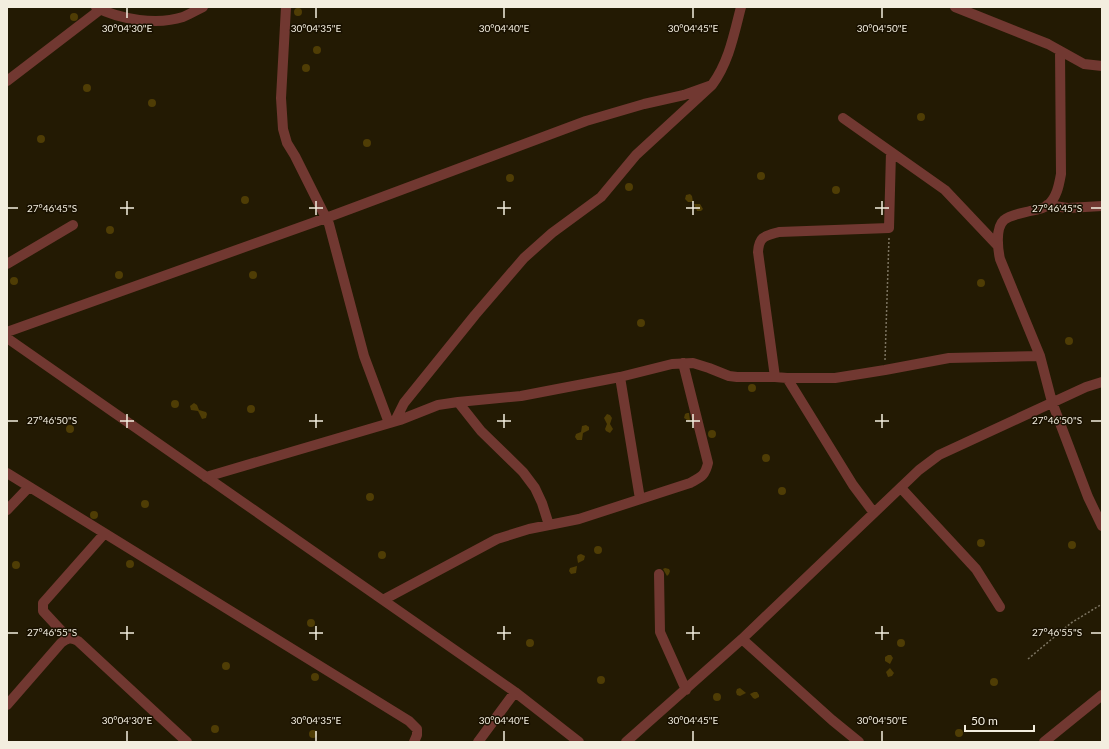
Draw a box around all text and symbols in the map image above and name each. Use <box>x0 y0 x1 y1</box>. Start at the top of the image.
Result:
text: 30°04'30"E <box>102 22 152 34</box>
text: 30°04'35"E <box>291 22 341 34</box>
text: 30°04'40"E <box>479 22 529 34</box>
text: 30°04'45"E <box>668 22 718 34</box>
text: 30°04'50"E <box>857 22 907 34</box>
text: 27°46'45"S <box>27 202 77 214</box>
text: 27°46'45"S <box>1032 202 1082 214</box>
text: 27°46'50"S <box>27 414 77 426</box>
text: 27°46'50"S <box>1032 414 1082 426</box>
text: 27°46'55"S <box>27 626 77 638</box>
text: 27°46'55"S <box>1032 626 1082 638</box>
scale bar <box>965 707 1034 733</box>
text: 50 m <box>971 713 998 728</box>
text: 30°04'30"E <box>102 714 152 726</box>
text: 30°04'35"E <box>291 714 341 726</box>
text: 30°04'40"E <box>479 714 529 726</box>
text: 30°04'45"E <box>668 714 718 726</box>
text: 30°04'50"E <box>857 714 907 726</box>

